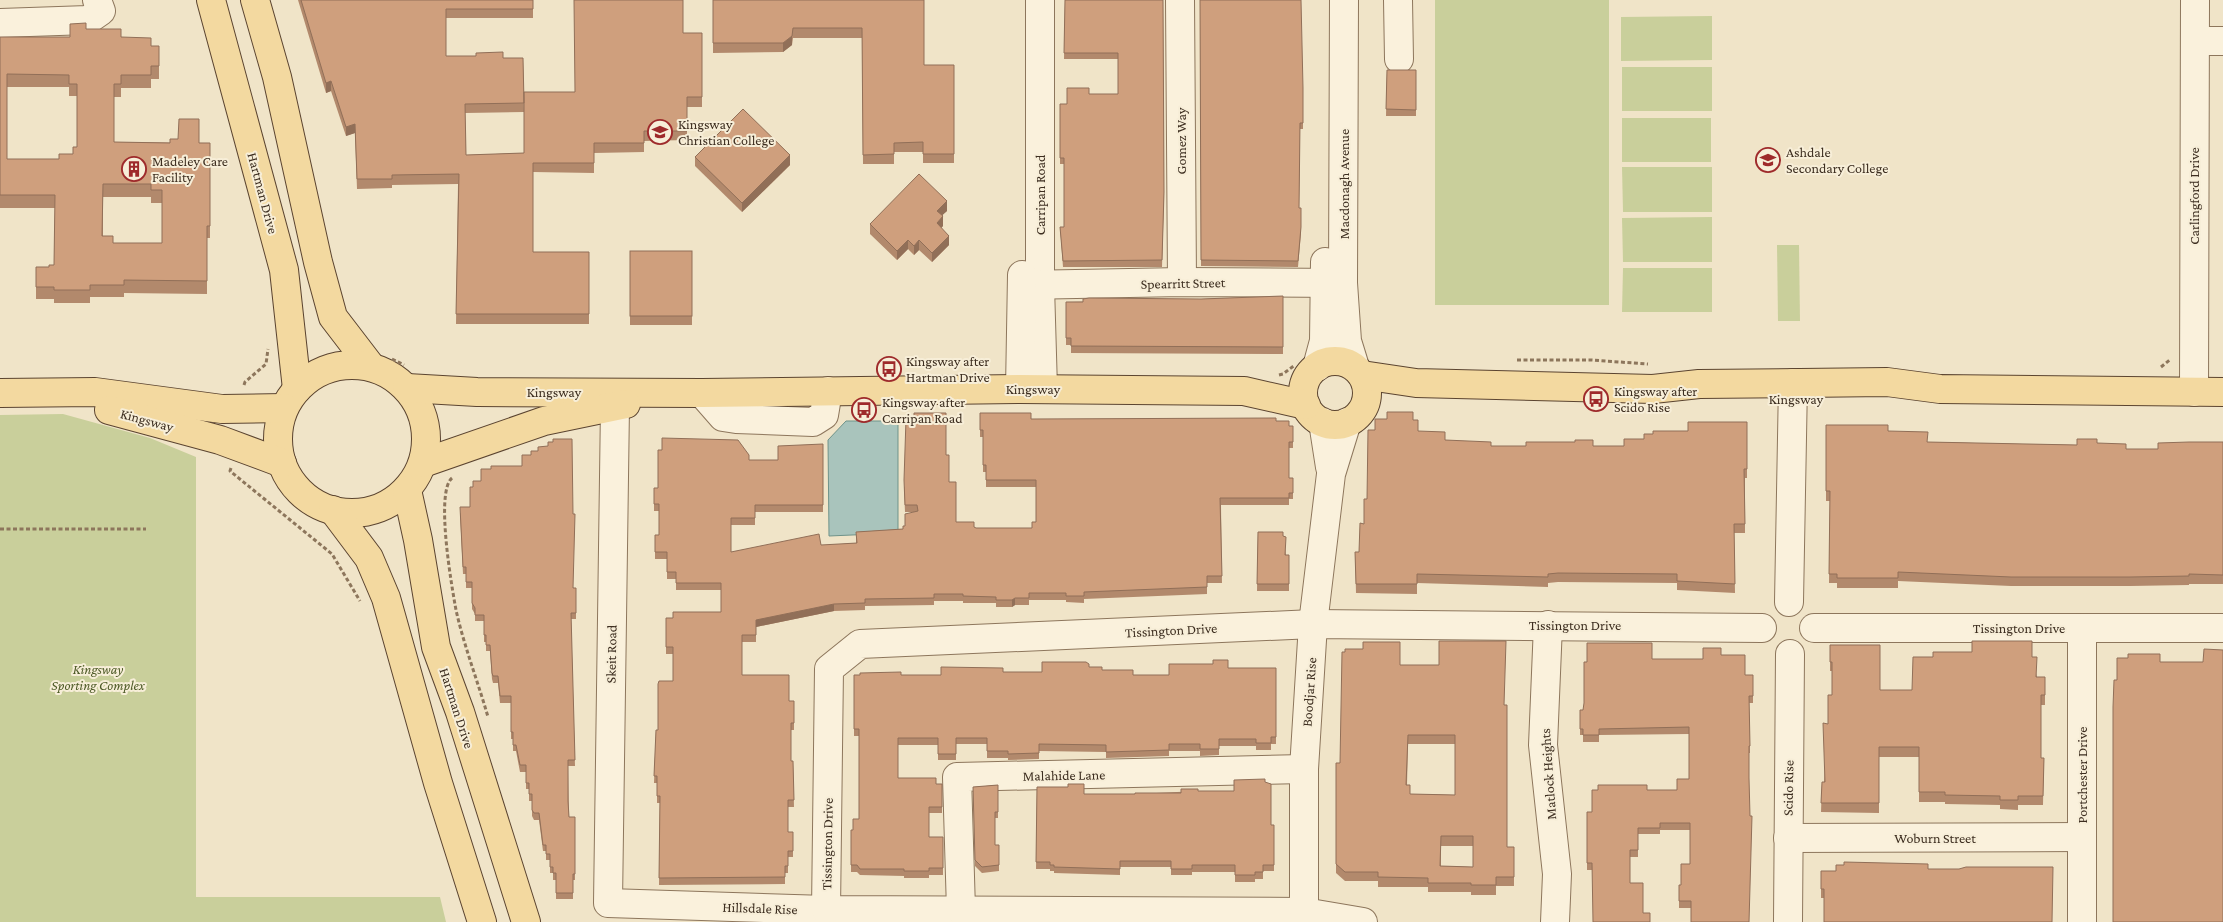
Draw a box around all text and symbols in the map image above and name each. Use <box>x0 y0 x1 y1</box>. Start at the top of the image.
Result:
street label: Gomez Way <box>1173 107 1189 174</box>
place label: Kingsway Christian College <box>678 116 774 148</box>
school or university icon: Kingsway Christian College <box>647 119 673 145</box>
street label: Macdonagh Avenue <box>1336 129 1352 239</box>
place label: Ashdale Secondary College <box>1786 144 1888 176</box>
school or university icon: Ashdale Secondary College <box>1755 147 1781 173</box>
street label: Carlingford Drive <box>2186 147 2202 245</box>
street label: Hartman Drive <box>244 151 282 235</box>
place label: Madeley Care Facility <box>152 153 228 185</box>
street label: Carripan Road <box>1032 154 1048 235</box>
building icon: Madeley Care Facility <box>121 156 147 182</box>
street label: Spearritt Street <box>1140 274 1226 292</box>
place label: Kingsway after Hartman Drive <box>906 353 990 385</box>
bus stop icon: Kingsway after Hartman Drive <box>876 356 902 382</box>
street label: Kingsway <box>1006 381 1061 397</box>
place label: Kingsway after Scido Rise <box>1614 383 1697 415</box>
street label: Kingsway <box>527 384 582 400</box>
bus stop icon: Kingsway after Scido Rise <box>1583 386 1609 412</box>
street label: Kingsway <box>1769 391 1824 407</box>
place label: Kingsway after Carripan Road <box>882 394 965 426</box>
bus stop icon: Kingsway after Carripan Road <box>851 397 877 423</box>
street label: Kingsway <box>119 405 176 435</box>
street label: Tissington Drive <box>1529 617 1621 633</box>
street label: Tissington Drive <box>1124 620 1218 640</box>
street label: Tissington Drive <box>1973 620 2065 636</box>
street label: Skeit Road <box>602 624 620 683</box>
street label: Boodjar Rise <box>1299 657 1320 727</box>
park label: Kingsway Sporting Complex <box>51 661 146 693</box>
street label: Hartman Drive <box>436 666 478 750</box>
street label: Portchester Drive <box>2074 727 2090 823</box>
street label: Matlock Heights <box>1537 728 1559 820</box>
street label: Scido Rise <box>1780 760 1796 816</box>
street label: Malahide Lane <box>1022 766 1106 784</box>
street label: Tissington Drive <box>818 798 836 890</box>
street label: Woburn Street <box>1894 830 1976 846</box>
street label: Hillsdale Rise <box>722 899 798 917</box>

